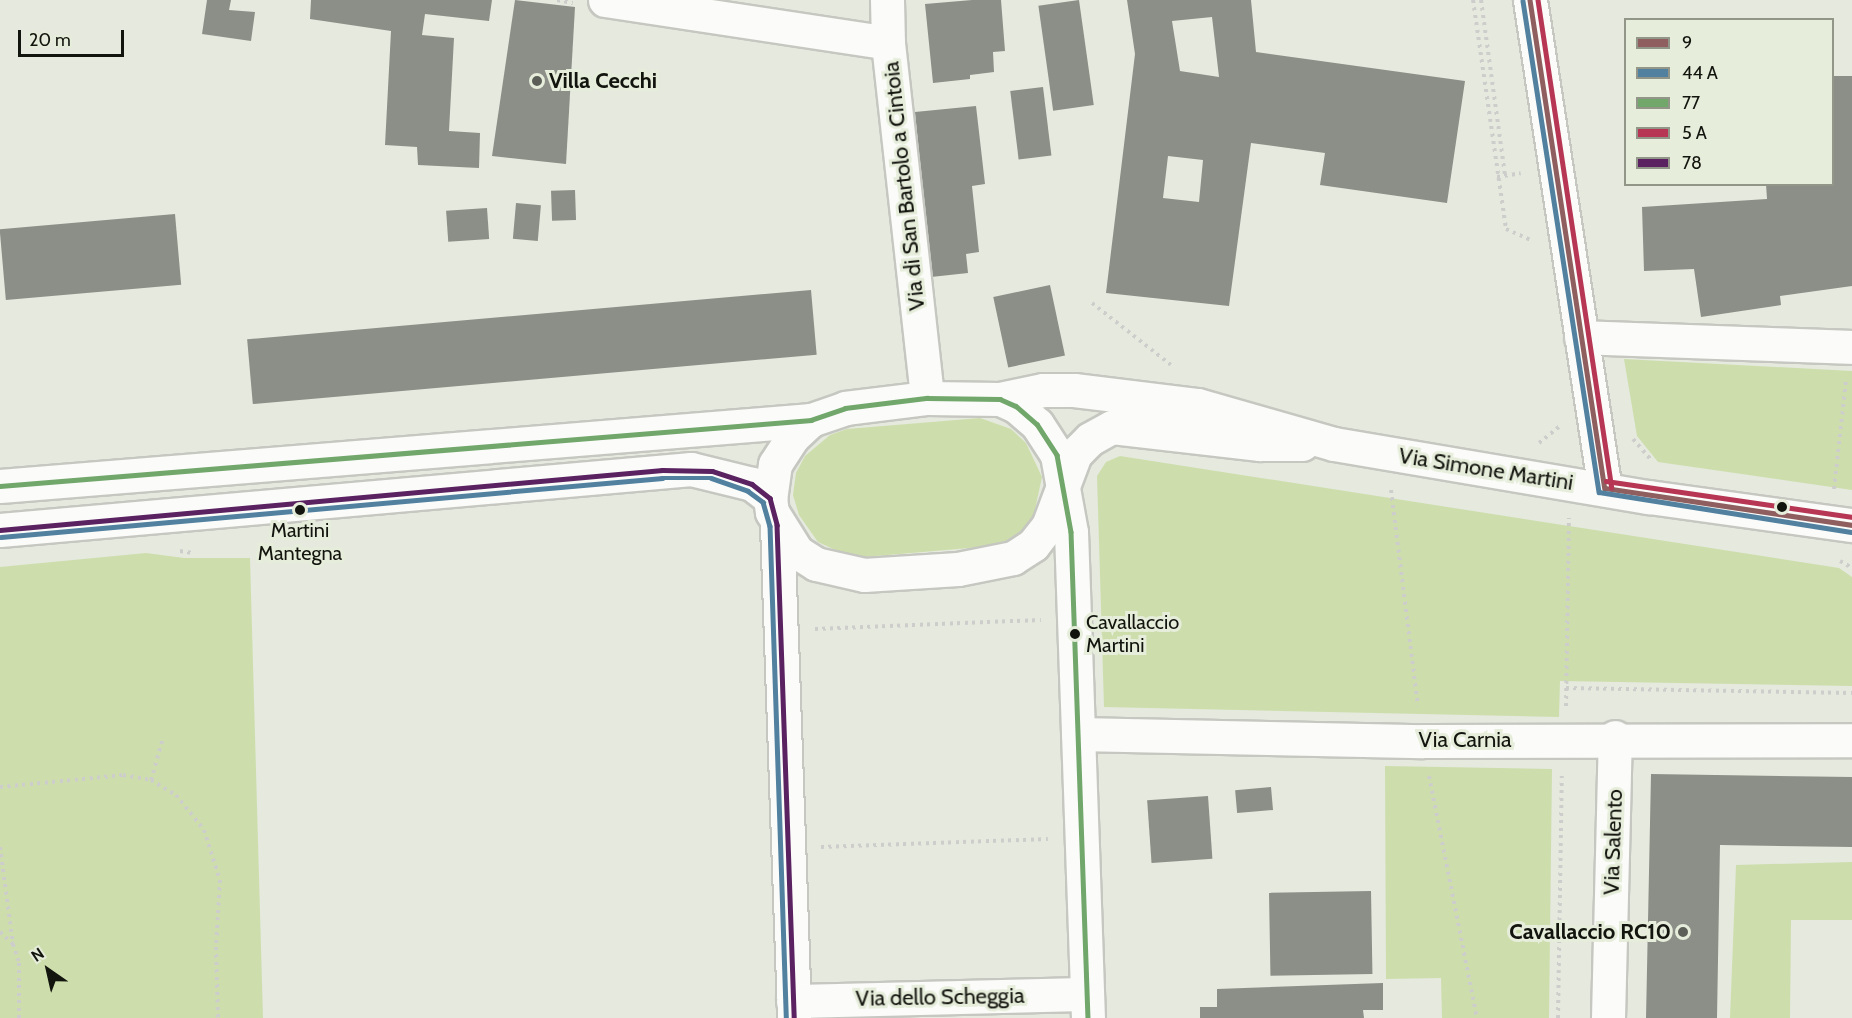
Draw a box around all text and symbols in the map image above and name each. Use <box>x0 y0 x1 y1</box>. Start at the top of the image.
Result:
scale bar <box>21 18 128 56</box>
legend <box>1624 18 1834 186</box>
text: 20 m <box>29 29 71 51</box>
text: 9 <box>1682 32 1692 54</box>
street label: Via di San Bartolo a Cintoia <box>878 60 930 312</box>
text: 44 A <box>1682 62 1718 84</box>
place label: Villa Cecchi <box>549 68 657 94</box>
marker: Villa Cecchi <box>530 74 544 88</box>
text: 77 <box>1682 92 1700 114</box>
text: 5 A <box>1682 122 1707 144</box>
text: 78 <box>1682 152 1702 174</box>
street label: Via Simone Martini <box>1397 442 1575 496</box>
unlabelled marker <box>1776 501 1788 513</box>
marker: Martini Mantegna <box>294 504 306 516</box>
place label: Martini Mantegna <box>258 519 342 566</box>
place label: Cavallaccio Martini <box>1086 610 1179 657</box>
marker: Cavallaccio Martini <box>1069 628 1081 640</box>
street label: Via Carnia <box>1418 727 1512 753</box>
street label: Via Salento <box>1598 789 1628 895</box>
place label: Cavallaccio RC10 <box>1509 919 1671 945</box>
marker: Cavallaccio RC10 <box>1676 925 1690 939</box>
north arrow <box>18 940 78 1000</box>
text: N <box>28 944 48 966</box>
street label: Via dello Scheggia <box>855 982 1025 1012</box>

